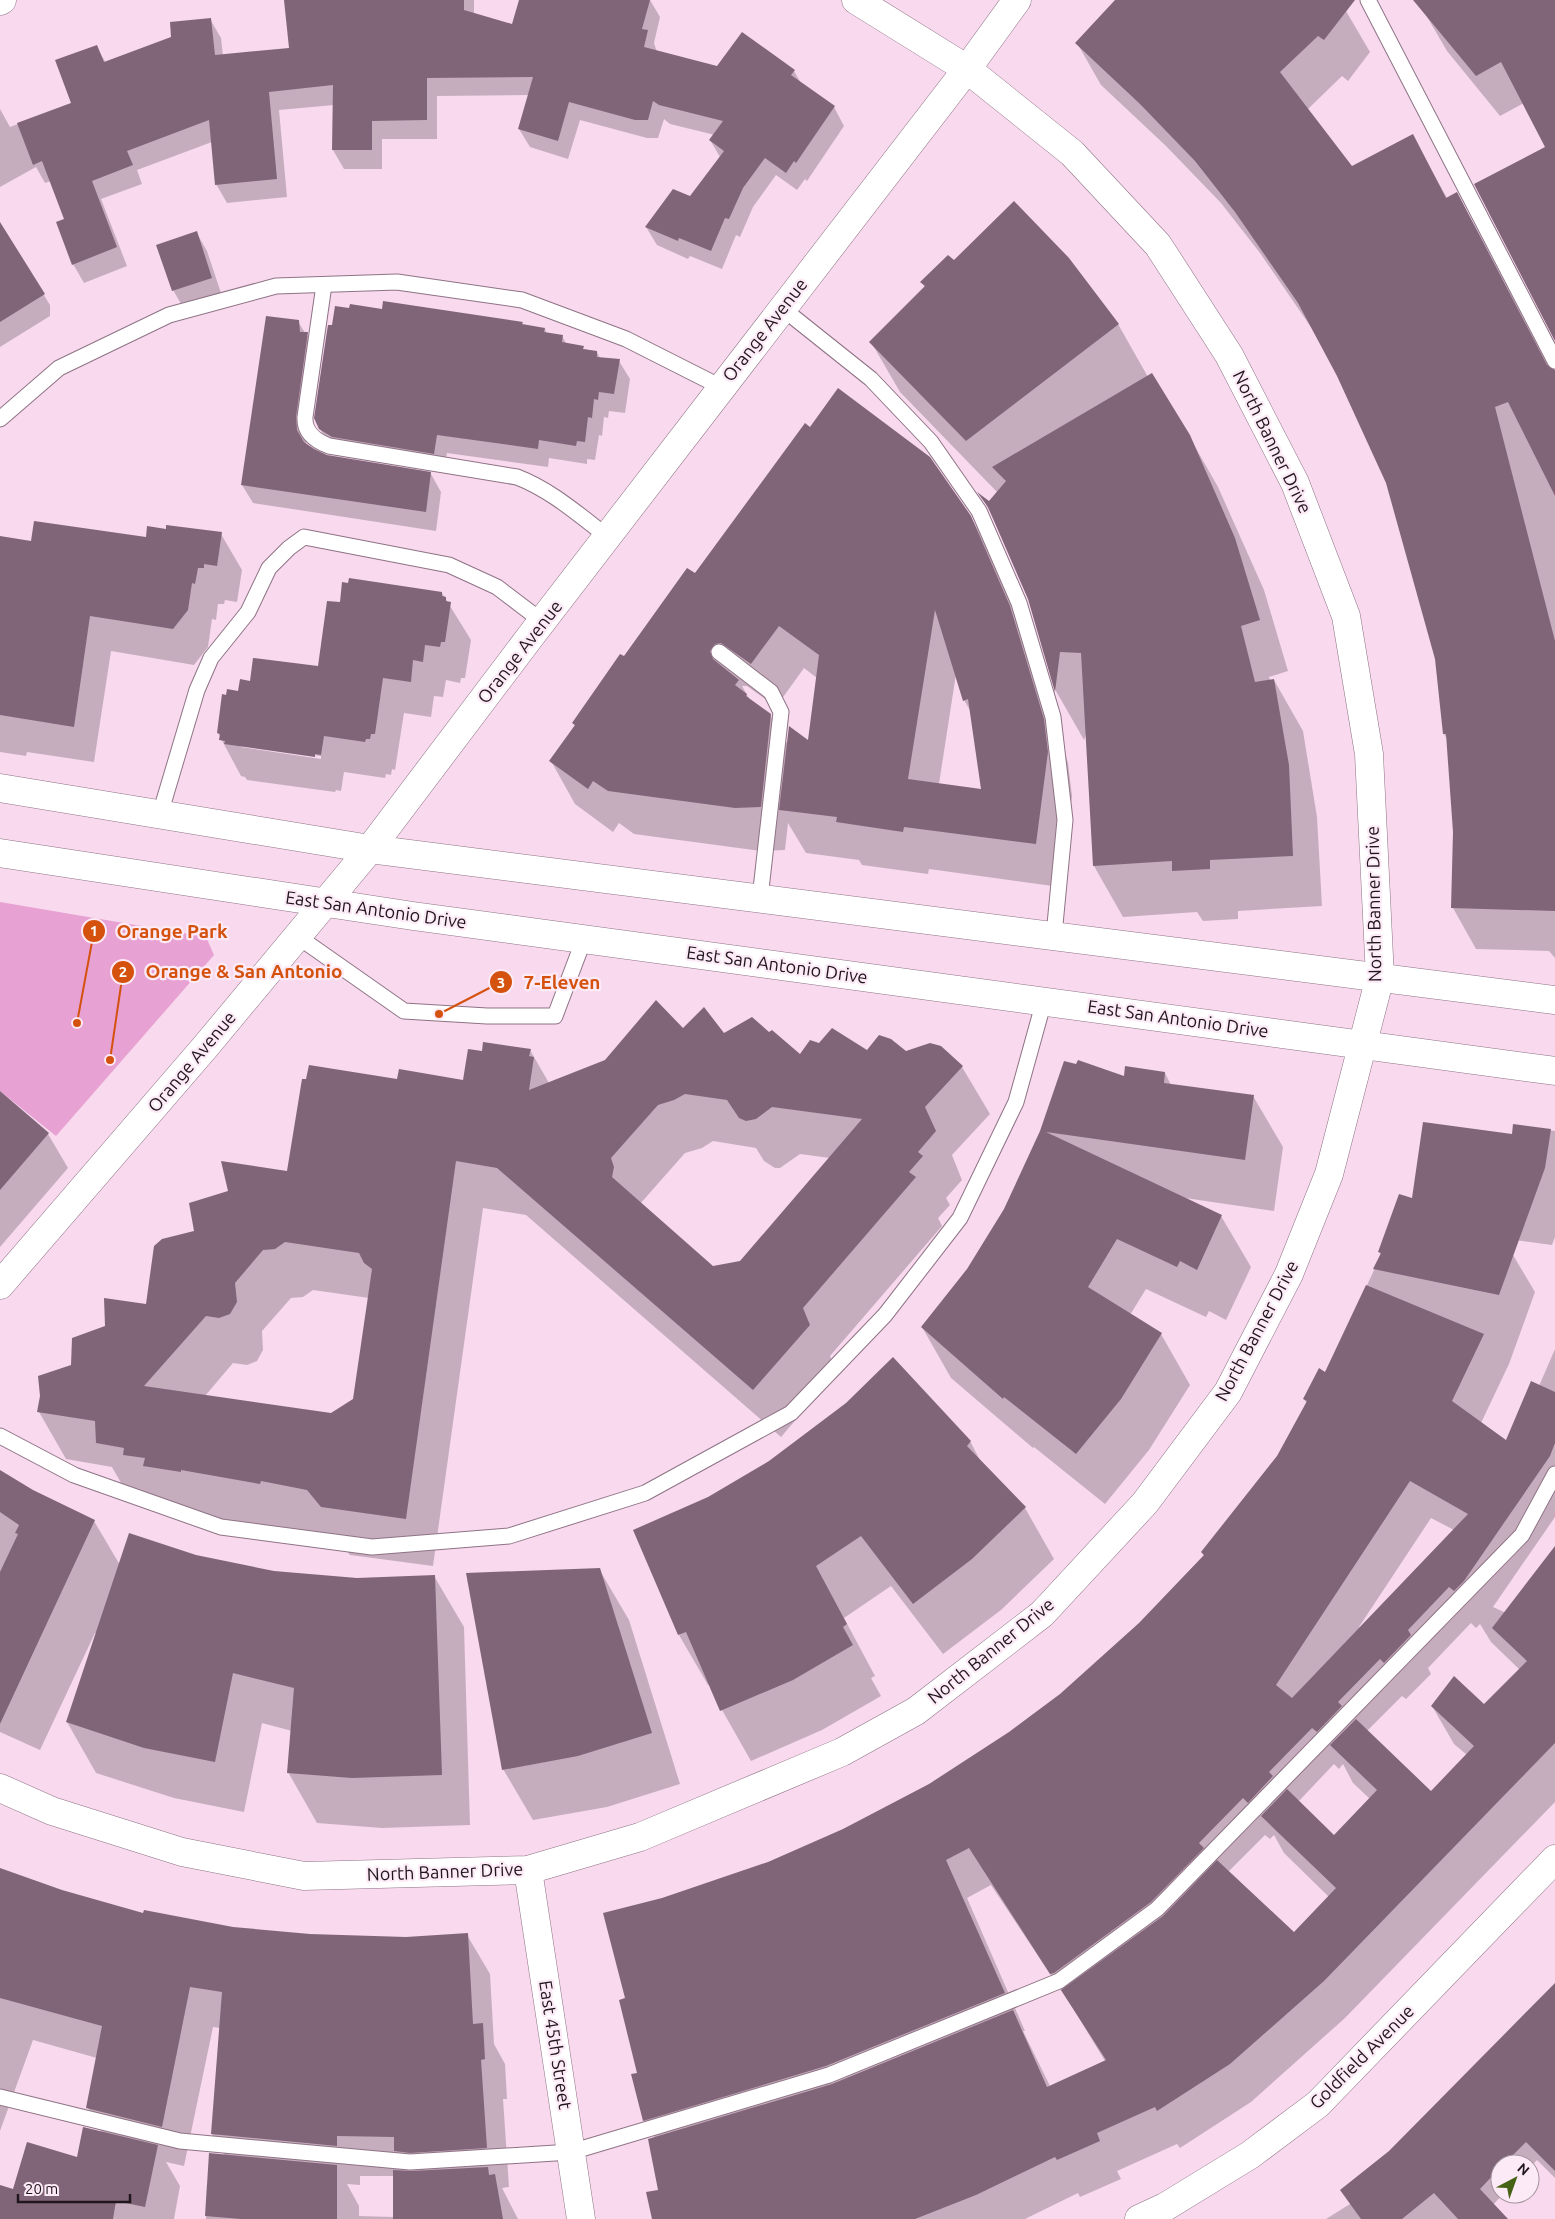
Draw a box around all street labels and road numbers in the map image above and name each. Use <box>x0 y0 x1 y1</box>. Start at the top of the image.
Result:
street label: Orange Avenue <box>718 274 811 385</box>
street label: North Banner Drive <box>1230 367 1316 516</box>
street label: Orange Avenue <box>473 596 566 707</box>
street label: North Banner Drive <box>1362 826 1384 982</box>
street label: East San Antonio Drive <box>284 886 468 932</box>
street label: East San Antonio Drive <box>685 941 869 987</box>
street label: East San Antonio Drive <box>1086 995 1270 1041</box>
street label: Orange Avenue <box>143 1007 239 1116</box>
street label: North Banner Drive <box>1211 1257 1302 1404</box>
street label: North Banner Drive <box>923 1593 1057 1707</box>
street label: North Banner Drive <box>366 1858 523 1884</box>
street label: East 45th Street <box>536 1979 576 2111</box>
street label: Goldfield Avenue <box>1305 2000 1417 2112</box>

